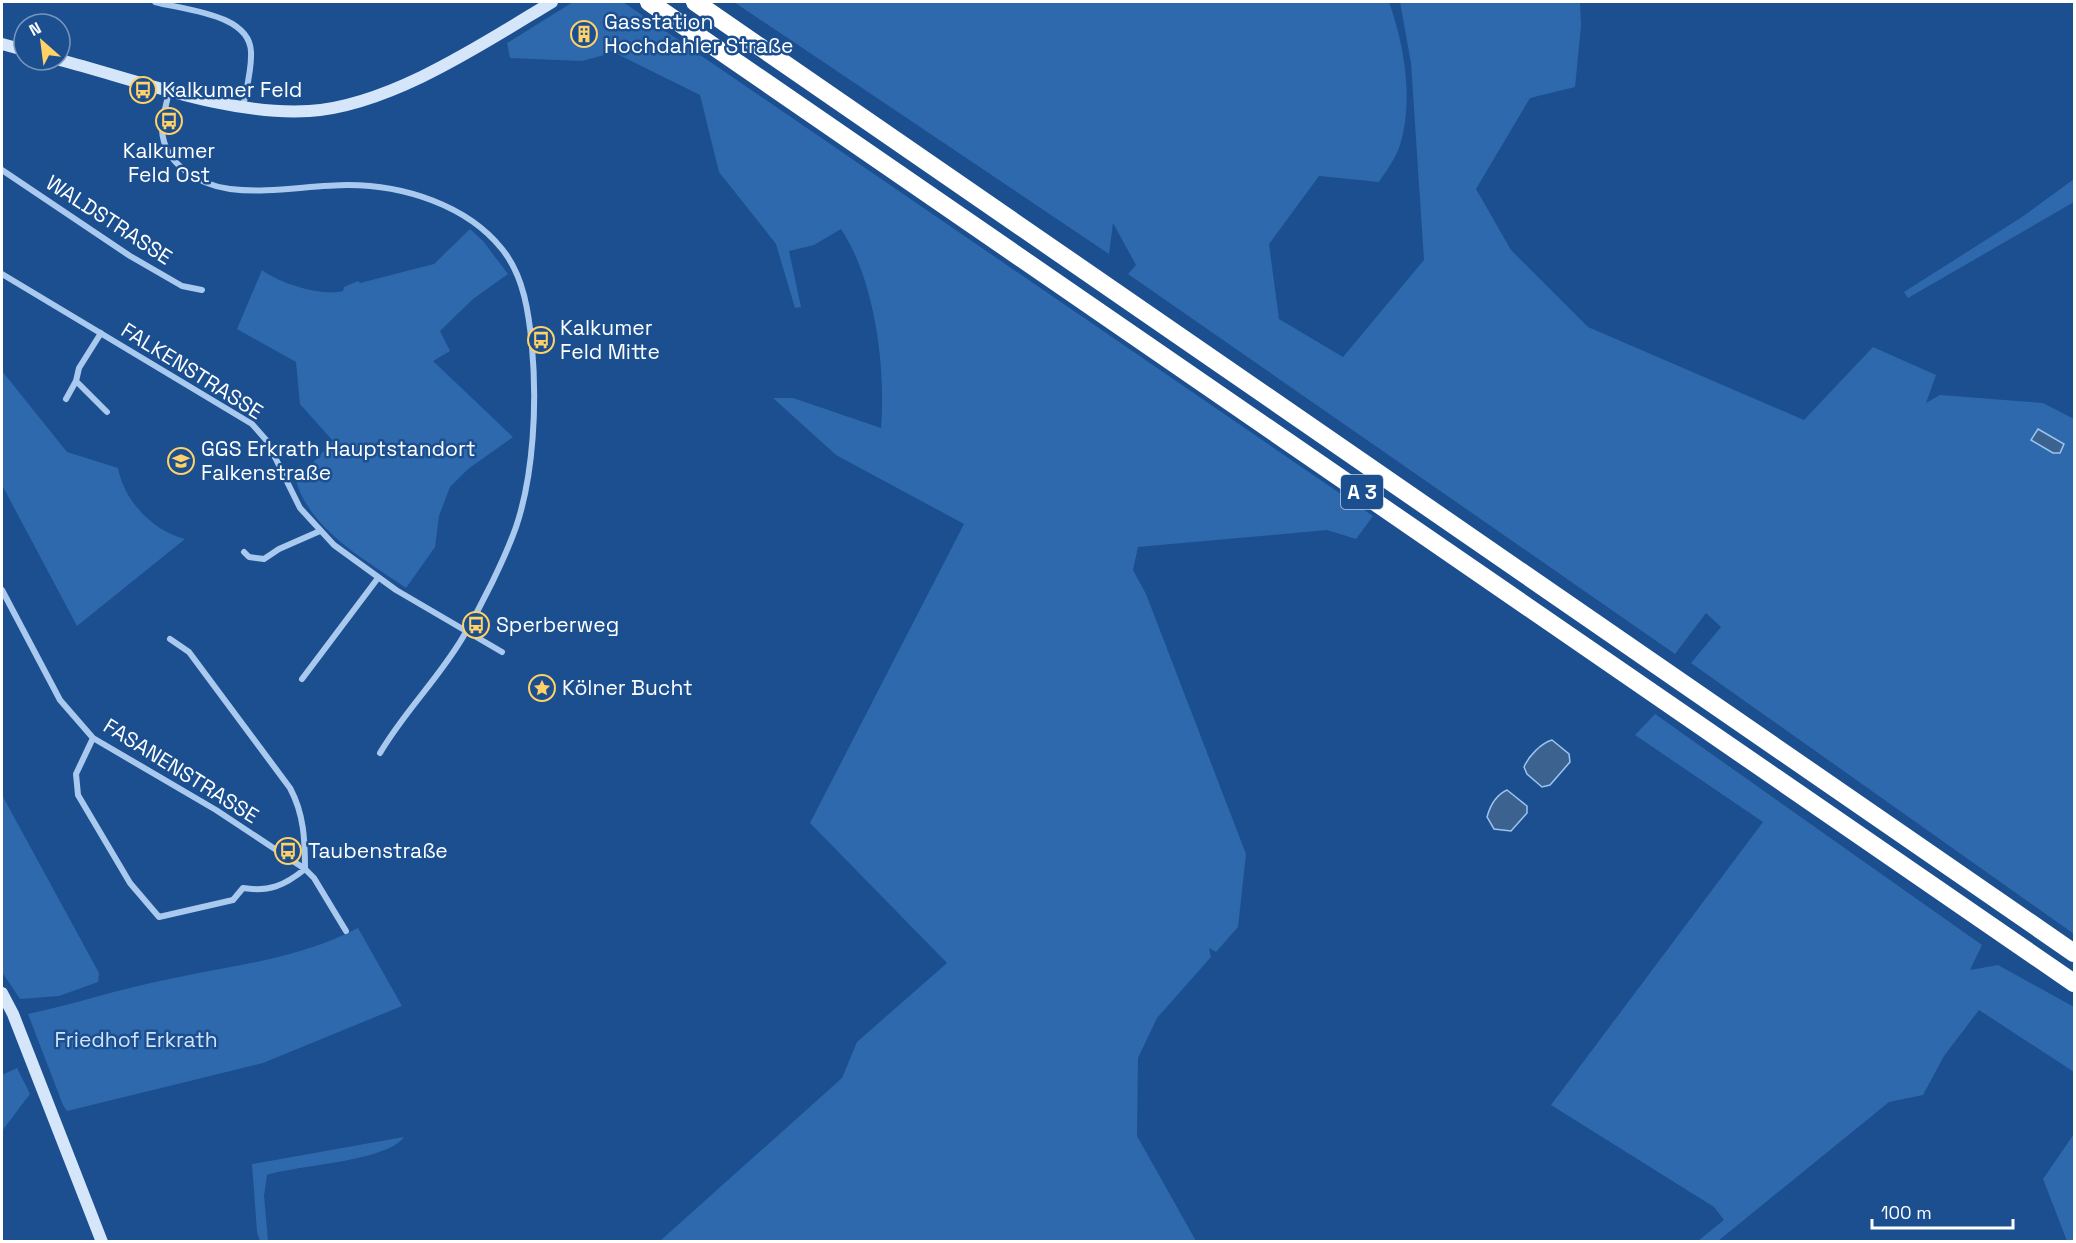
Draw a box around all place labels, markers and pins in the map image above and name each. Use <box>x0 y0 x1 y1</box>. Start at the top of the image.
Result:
place label: Gasstation Hochdahler Straße <box>604 8 793 59</box>
building icon: Gasstation Hochdahler Straße <box>569 19 599 49</box>
bus stop icon: Kalkumer Feld <box>128 75 158 105</box>
place label: Kalkumer Feld <box>162 76 302 103</box>
bus stop icon: Kalkumer Feld Ost <box>154 106 184 136</box>
place label: Kalkumer Feld Ost <box>123 137 215 188</box>
place label: Kalkumer Feld Mitte <box>560 314 660 365</box>
bus stop icon: Kalkumer Feld Mitte <box>526 325 556 355</box>
place label: GGS Erkrath Hauptstandort Falkenstraße <box>201 435 476 486</box>
school or university icon: GGS Erkrath Hauptstandort Falkenstraße <box>166 446 196 476</box>
bus stop icon: Sperberweg <box>461 610 491 640</box>
place label: Sperberweg <box>496 611 619 638</box>
place icon: Kölner Bucht <box>527 673 557 703</box>
place label: Kölner Bucht <box>562 674 693 701</box>
bus stop icon: Taubenstraße <box>273 836 303 866</box>
place label: Taubenstraße <box>308 837 448 864</box>

